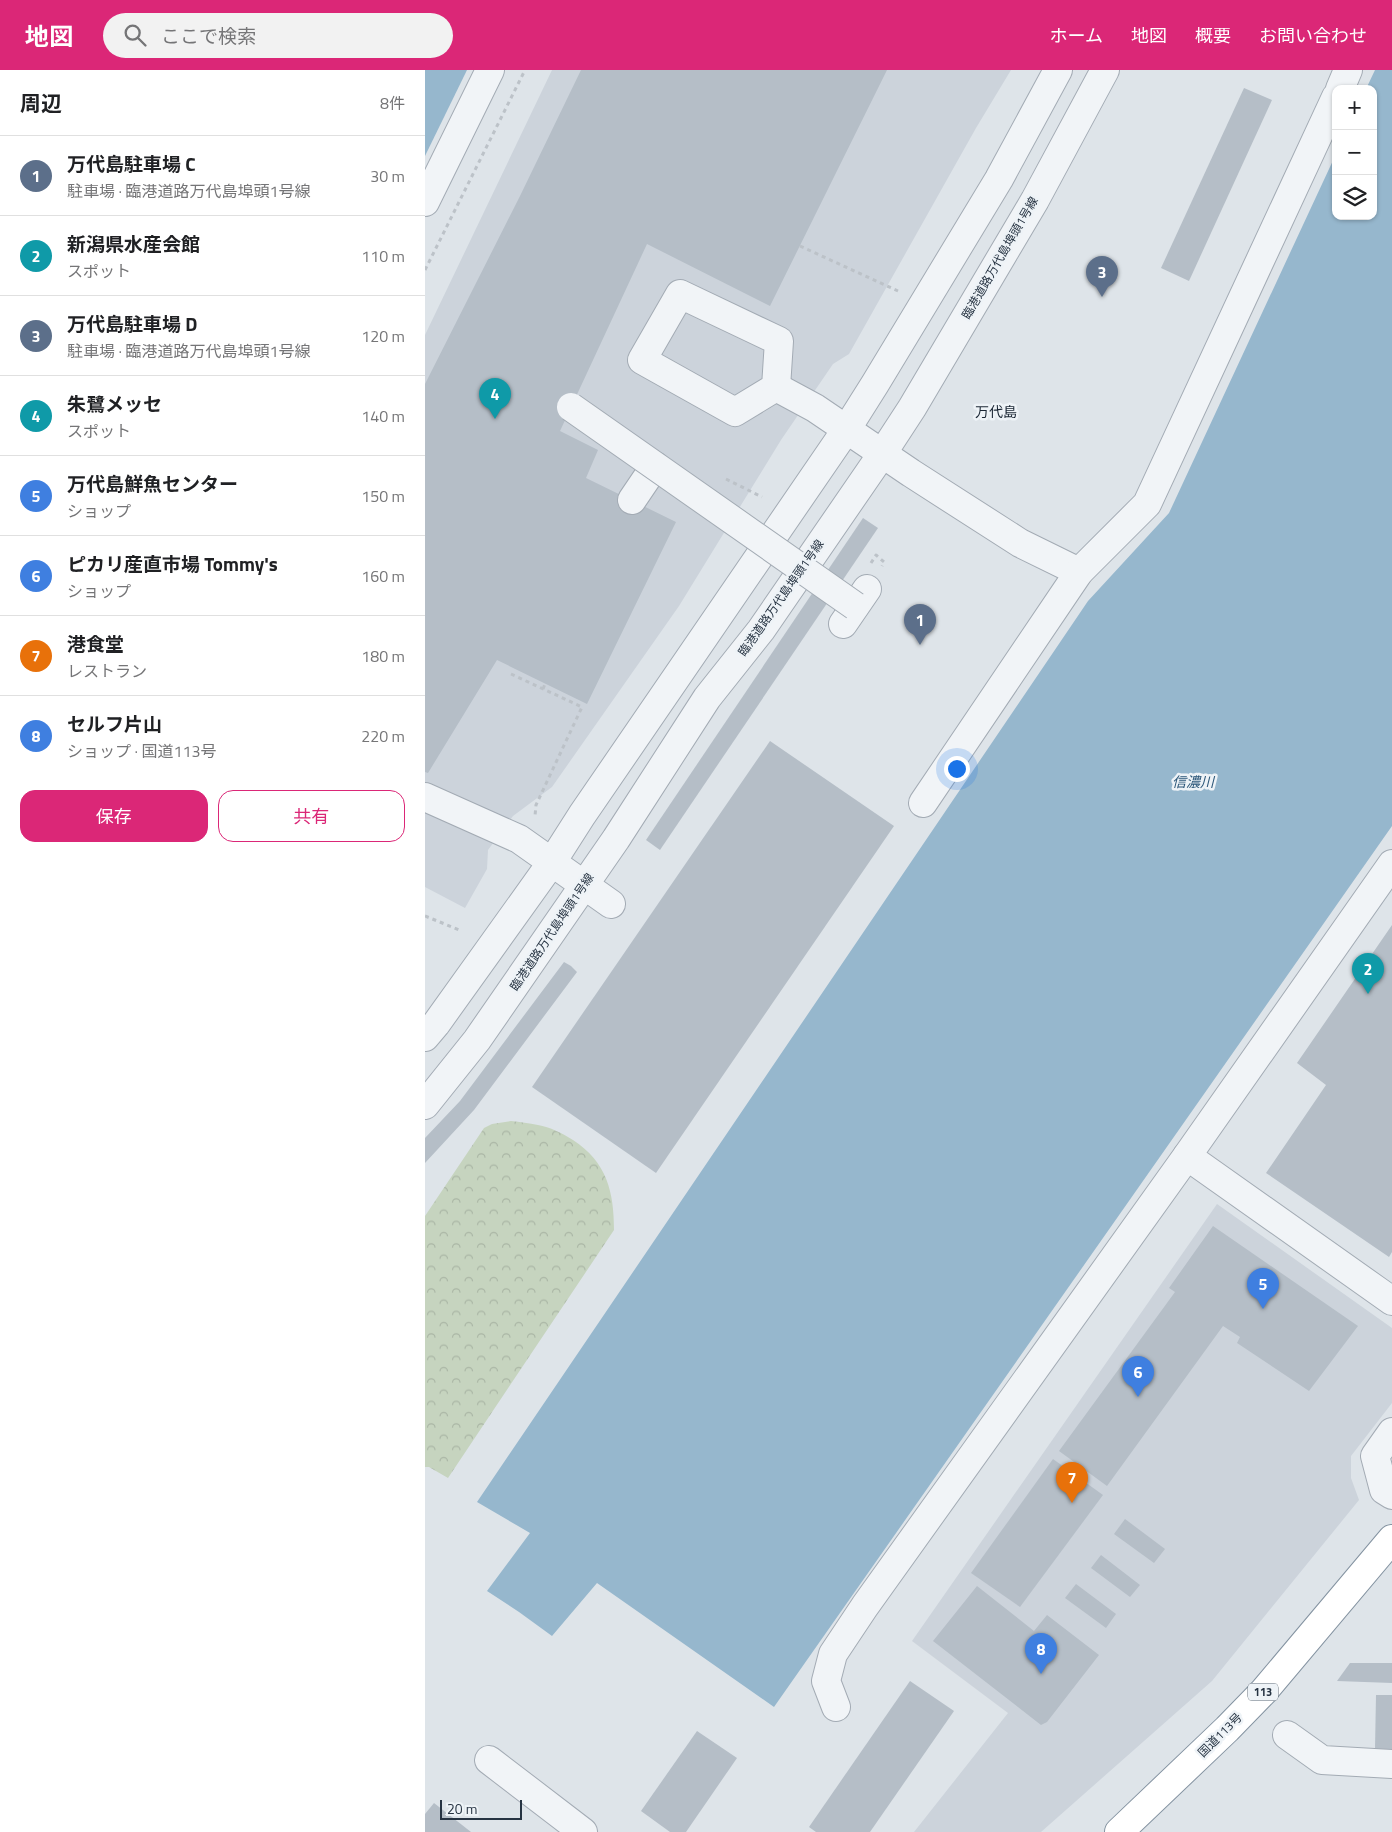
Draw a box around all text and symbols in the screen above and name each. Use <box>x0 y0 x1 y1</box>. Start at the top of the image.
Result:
search box <box>103 13 453 58</box>
text: 地図 <box>25 18 73 54</box>
icon: search <box>121 21 149 49</box>
text: ここで検索 <box>161 21 256 50</box>
text: ホーム <box>1050 22 1103 49</box>
text: 地図 <box>1131 22 1167 49</box>
text: 概要 <box>1195 22 1231 49</box>
text: お問い合わせ <box>1259 22 1367 49</box>
map controls <box>1332 85 1377 220</box>
button: + <box>1332 85 1377 130</box>
text: 周辺 <box>20 87 62 119</box>
text: 8件 <box>380 91 405 115</box>
button: − <box>1332 130 1377 175</box>
text: 万代島駐車場 C <box>67 149 196 178</box>
text: 1 <box>32 164 40 188</box>
text: 30 m <box>370 164 405 188</box>
button: layers <box>1332 175 1377 220</box>
text: 駐車場 · 臨港道路万代島埠頭1号線 <box>67 179 310 203</box>
street label: 臨港道路万代島埠頭1号線 <box>957 193 1042 323</box>
text: 新潟県水産会館 <box>67 229 200 258</box>
text: 2 <box>32 244 40 268</box>
text: 110 m <box>361 244 405 268</box>
pin: 3 <box>1086 256 1118 297</box>
text: スポット <box>67 259 131 283</box>
text: 万代島駐車場 D <box>67 309 197 338</box>
text: 3 <box>32 324 40 348</box>
text: 120 m <box>361 324 405 348</box>
text: 駐車場 · 臨港道路万代島埠頭1号線 <box>67 339 310 363</box>
pin: 4 <box>479 378 511 419</box>
text: 朱鷺メッセ <box>67 389 162 418</box>
district label: 万代島 <box>975 401 1017 422</box>
text: 4 <box>32 404 40 428</box>
text: 140 m <box>361 404 405 428</box>
text: スポット <box>67 419 131 443</box>
text: 万代島鮮魚センター <box>67 469 238 498</box>
text: 5 <box>32 484 40 508</box>
text: 150 m <box>361 484 405 508</box>
text: ショップ <box>67 499 131 523</box>
street label: 臨港道路万代島埠頭1号線 <box>733 535 828 660</box>
text: ピカリ産直市場 Tommy's <box>67 549 278 578</box>
text: 6 <box>32 564 40 588</box>
text: 160 m <box>361 564 405 588</box>
text: ショップ <box>67 579 131 603</box>
pin: 1 <box>904 604 936 645</box>
text: 港食堂 <box>67 629 124 658</box>
text: 7 <box>32 644 40 668</box>
text: 180 m <box>361 644 405 668</box>
text: レストラン <box>67 659 147 683</box>
text: セルフ片山 <box>67 709 162 738</box>
text: 8 <box>32 724 40 748</box>
text: 220 m <box>361 724 405 748</box>
text: ショップ · 国道113号 <box>67 739 216 763</box>
your location <box>944 756 970 782</box>
water label: 信濃川 <box>1172 771 1216 792</box>
button: 保存 <box>20 790 208 842</box>
button: 共有 <box>218 790 405 842</box>
street label: 臨港道路万代島埠頭1号線 <box>505 869 598 995</box>
pin: 2 <box>1352 953 1384 994</box>
pin: 5 <box>1247 1268 1279 1309</box>
pin: 6 <box>1122 1356 1154 1397</box>
pin: 7 <box>1056 1462 1088 1503</box>
pin: 8 <box>1025 1633 1057 1674</box>
road number: 113 <box>1248 1684 1278 1700</box>
street label: 国道113号 <box>1193 1708 1246 1761</box>
scale bar <box>440 1797 523 1820</box>
text: 20 m <box>447 1798 477 1819</box>

